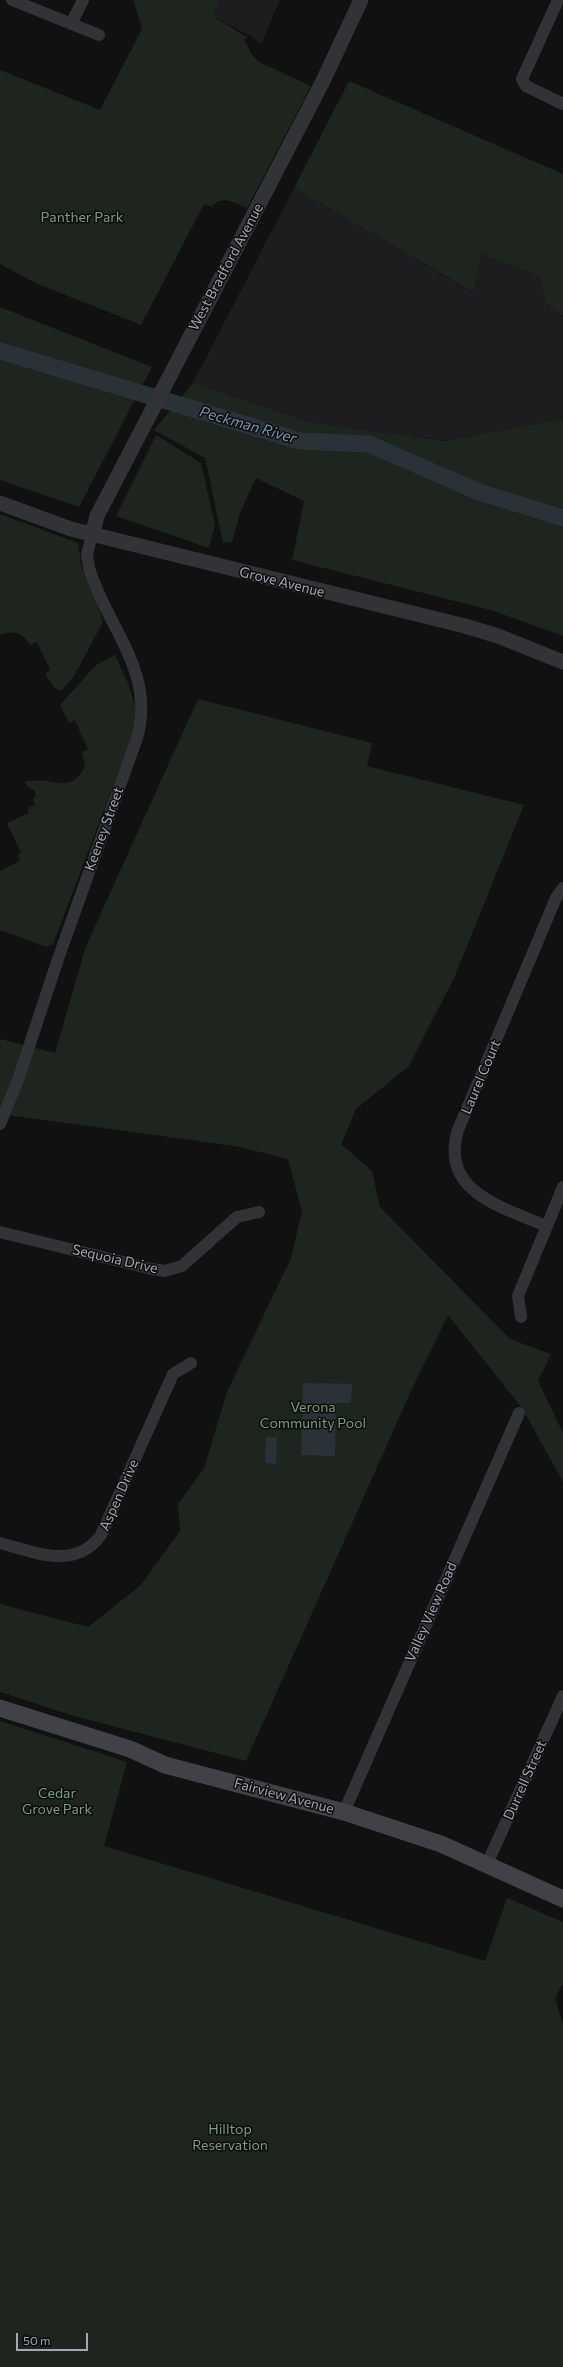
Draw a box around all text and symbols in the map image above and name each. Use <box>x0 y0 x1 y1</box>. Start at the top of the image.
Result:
street label: West Bradford Avenue <box>185 201 267 333</box>
park label: Panther Park <box>41 209 123 225</box>
water label: Peckman River <box>197 403 299 447</box>
street label: Grove Avenue <box>238 563 326 601</box>
street label: Keeney Street <box>81 785 127 873</box>
street label: Laurel Court <box>458 1037 504 1117</box>
street label: Sequoia Drive <box>71 1241 159 1277</box>
park label: Verona Community Pool <box>260 1399 366 1432</box>
street label: Aspen Drive <box>96 1457 142 1533</box>
street label: Valley View Road <box>401 1560 461 1664</box>
street label: Durrell Street <box>500 1737 550 1823</box>
street label: Fairview Avenue <box>232 1775 336 1817</box>
park label: Cedar Grove Park <box>22 1785 92 1818</box>
park label: Hilltop Reservation <box>192 2121 268 2154</box>
scale bar <box>18 2325 90 2351</box>
text: 50 m <box>23 2333 51 2347</box>

